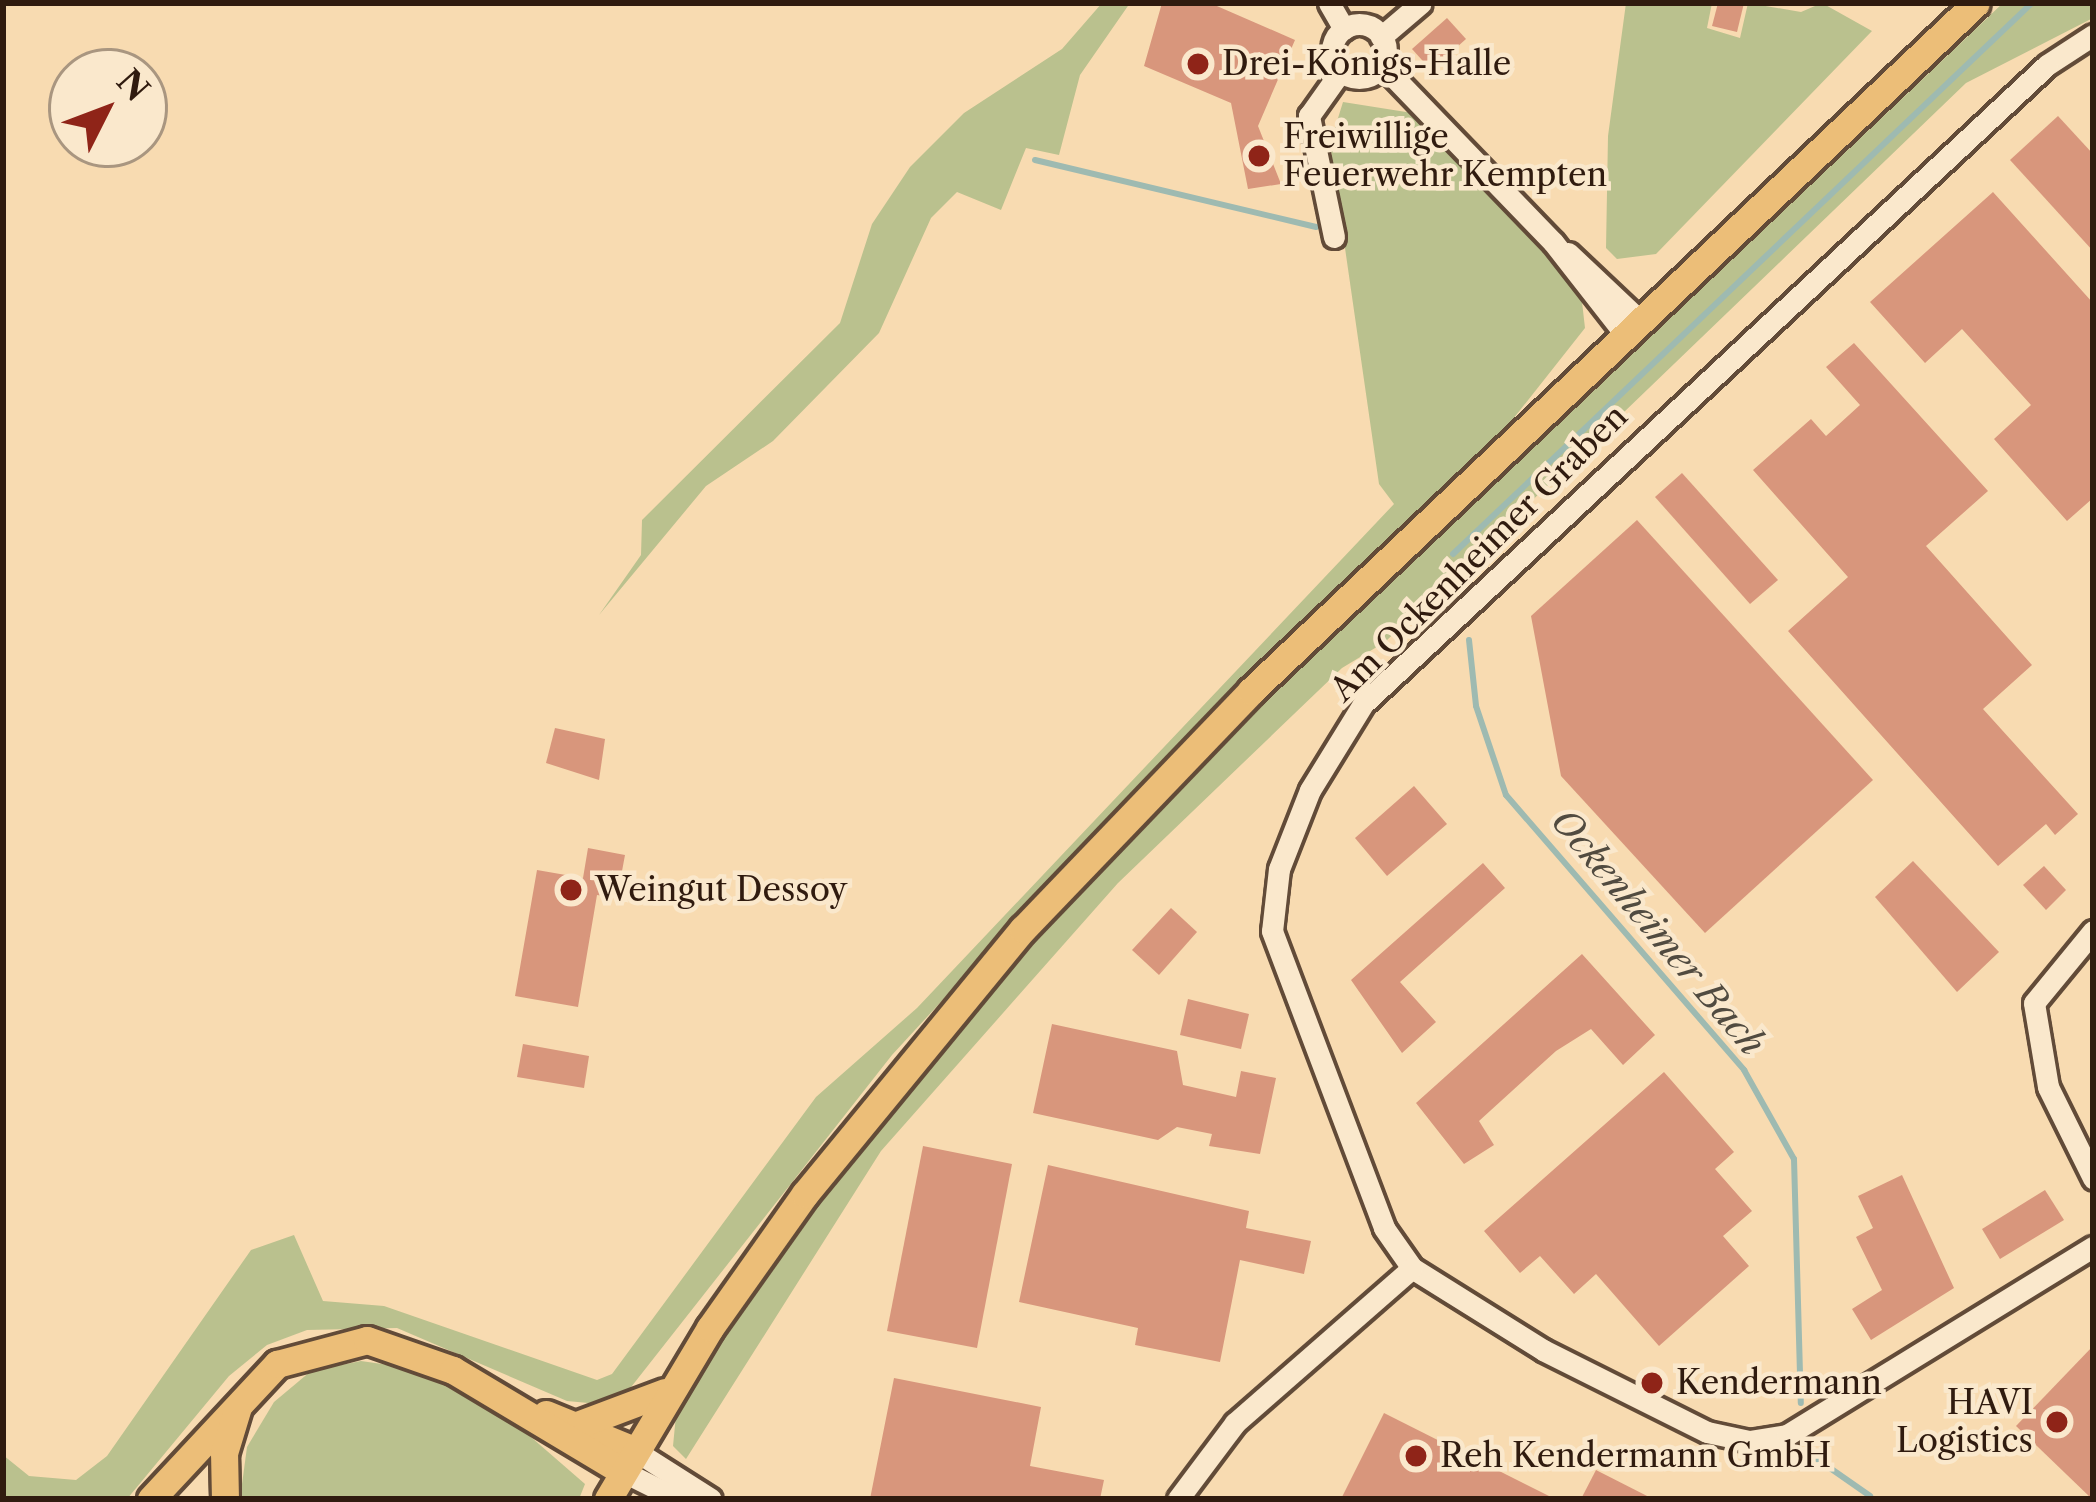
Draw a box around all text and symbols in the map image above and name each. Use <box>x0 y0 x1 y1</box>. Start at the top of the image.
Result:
place label: Drei-Königs-Halle <box>1222 44 1511 84</box>
north arrow <box>48 48 168 168</box>
marker: Drei-Königs-Halle <box>1185 51 1211 77</box>
text: N <box>108 61 158 110</box>
place label: Freiwillige Feuerwehr Kempten <box>1283 117 1608 195</box>
marker: Freiwillige Feuerwehr Kempten <box>1246 143 1272 169</box>
street label: Am Ockenheimer Graben <box>1322 396 1636 710</box>
water label: Ockenheimer Bach <box>1542 800 1774 1064</box>
place label: Weingut Dessoy <box>595 870 847 910</box>
marker: Weingut Dessoy <box>558 877 584 903</box>
place label: Kendermann <box>1676 1363 1882 1403</box>
marker: Kendermann <box>1639 1370 1665 1396</box>
place label: HAVI Logistics <box>1896 1383 2033 1461</box>
marker: HAVI Logistics <box>2044 1409 2070 1435</box>
place label: Reh Kendermann GmbH <box>1440 1436 1831 1476</box>
marker: Reh Kendermann GmbH <box>1403 1443 1429 1469</box>

